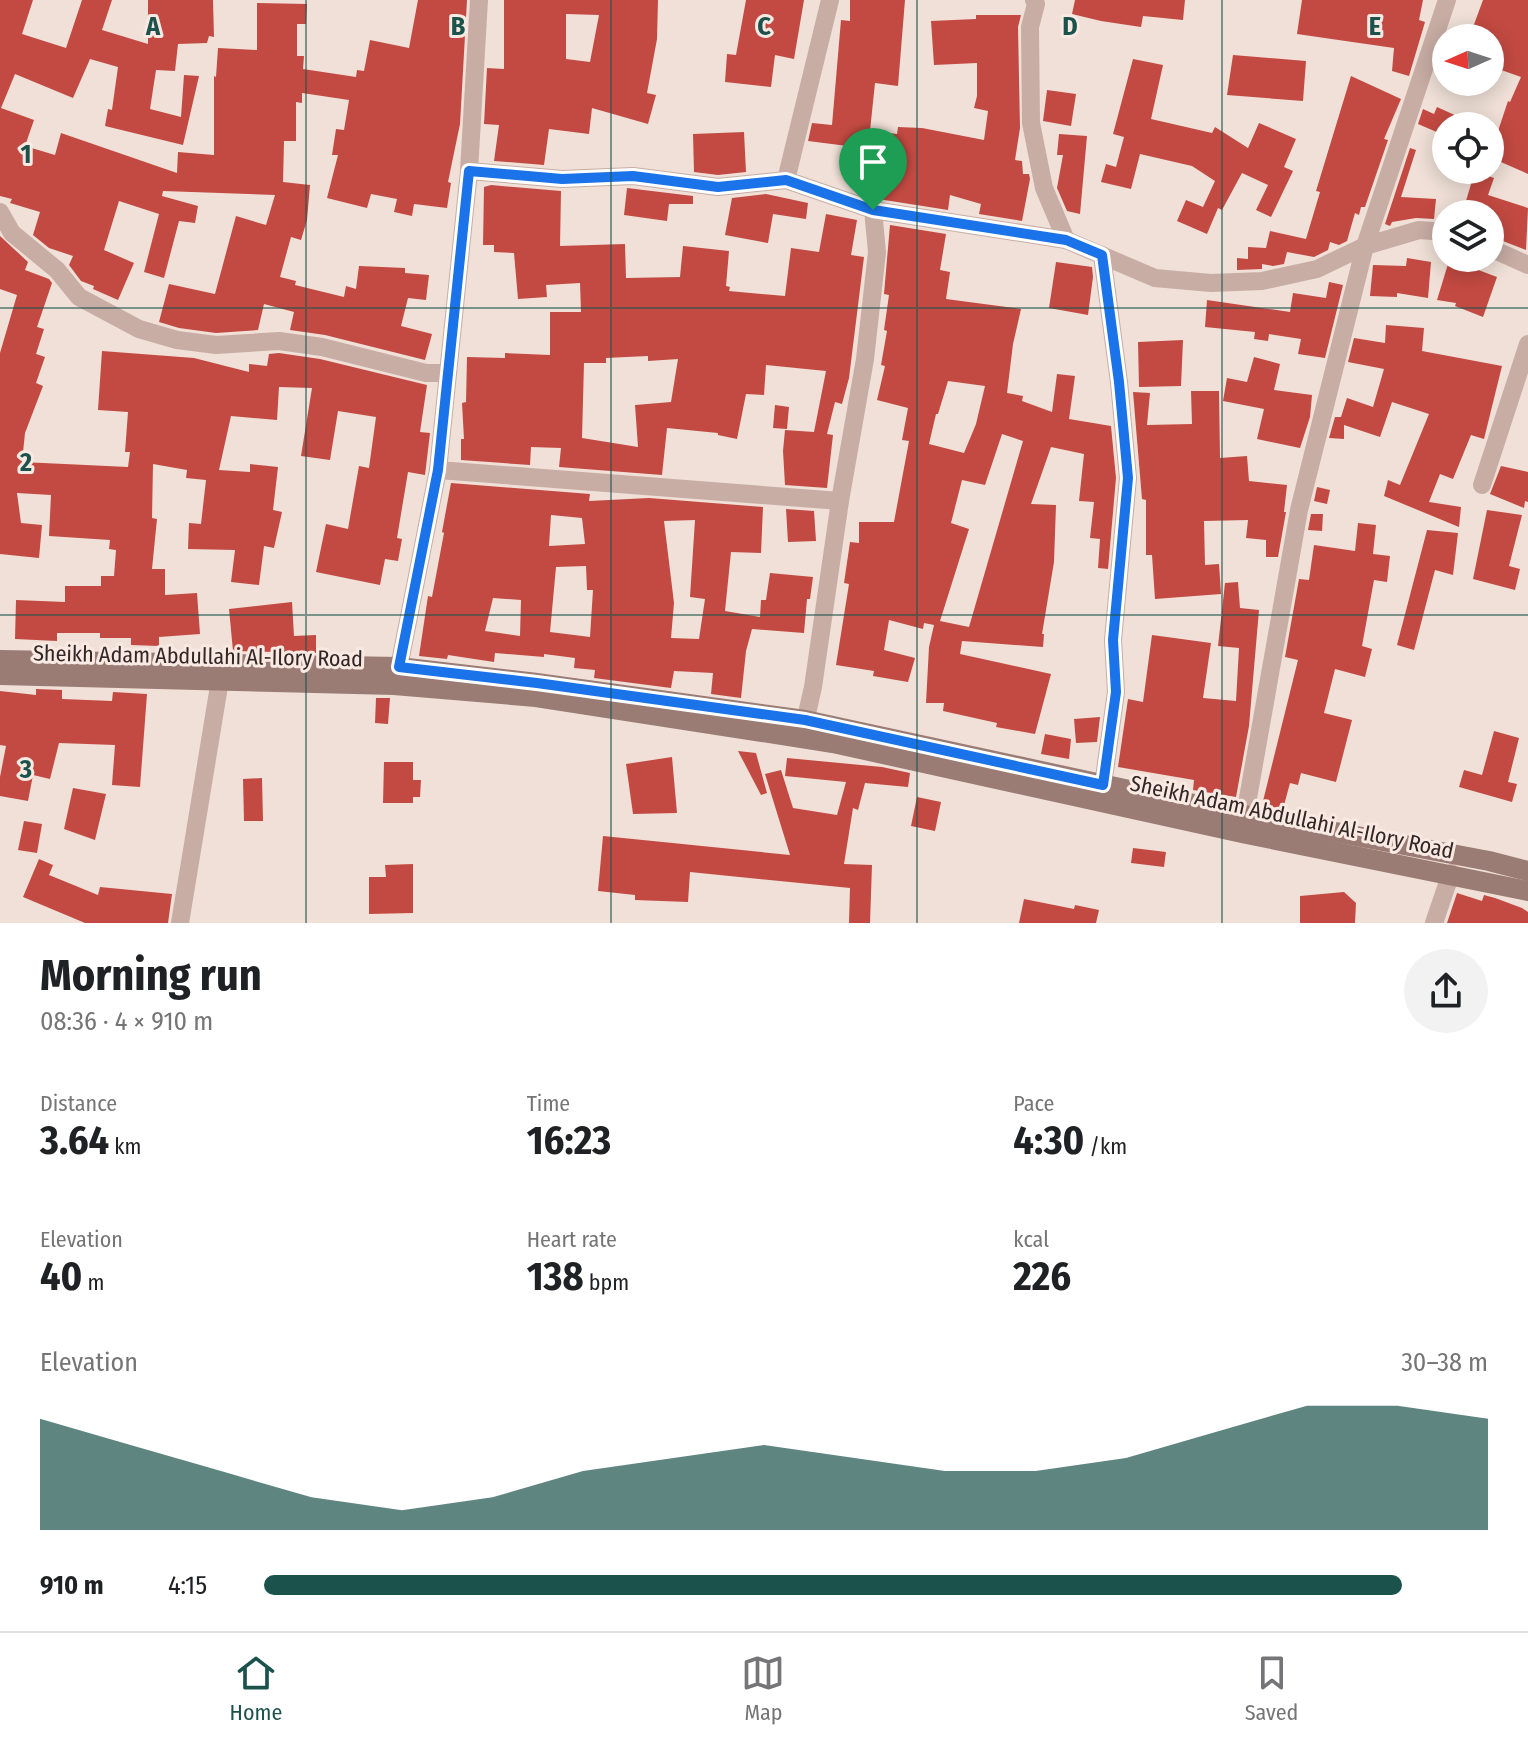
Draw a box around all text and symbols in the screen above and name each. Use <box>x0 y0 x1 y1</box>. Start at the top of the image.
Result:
text: A <box>145 11 161 42</box>
text: B <box>451 11 466 42</box>
text: C <box>757 11 771 42</box>
text: D <box>1062 11 1078 42</box>
text: E <box>1369 11 1381 42</box>
north arrow <box>1432 24 1504 96</box>
map controls <box>1432 24 1504 272</box>
button: locate <box>1432 112 1504 184</box>
pin <box>839 128 907 210</box>
text: 1 <box>21 139 32 170</box>
icon: arrive <box>851 140 895 184</box>
button: layers <box>1432 200 1504 272</box>
text: 2 <box>19 447 32 478</box>
street label: Sheikh Adam Abdullahi Al-Ilory Road <box>33 640 363 672</box>
text: 3 <box>19 754 32 785</box>
street label: Sheikh Adam Abdullahi Al-Ilory Road <box>1128 769 1456 865</box>
text: Morning run <box>40 949 262 1002</box>
button: share <box>1404 949 1488 1033</box>
text: 08:36 · 4 × 910 m <box>40 1006 213 1037</box>
text: Distance <box>40 1090 117 1117</box>
text: Time <box>527 1090 570 1117</box>
text: Pace <box>1013 1090 1054 1117</box>
text: 3.64 <box>40 1117 109 1165</box>
text: 16:23 <box>527 1117 611 1165</box>
text: 4:30 <box>1013 1117 1084 1165</box>
text: km <box>109 1133 142 1160</box>
text: /km <box>1084 1133 1127 1160</box>
text: Elevation <box>40 1226 123 1253</box>
text: Heart rate <box>527 1226 617 1253</box>
text: kcal <box>1013 1226 1049 1253</box>
text: 40 <box>40 1253 82 1301</box>
text: 138 <box>527 1253 584 1301</box>
text: 226 <box>1013 1253 1071 1301</box>
text: m <box>82 1269 105 1296</box>
text: bpm <box>584 1269 629 1296</box>
text: Elevation <box>40 1347 138 1378</box>
text: 30–38 m <box>1401 1347 1488 1378</box>
text: 910 m <box>40 1570 104 1601</box>
text: 4:15 <box>168 1570 207 1601</box>
tab: Home <box>230 1651 282 1726</box>
tab: Map <box>741 1651 785 1726</box>
tab: Saved <box>1245 1651 1298 1726</box>

